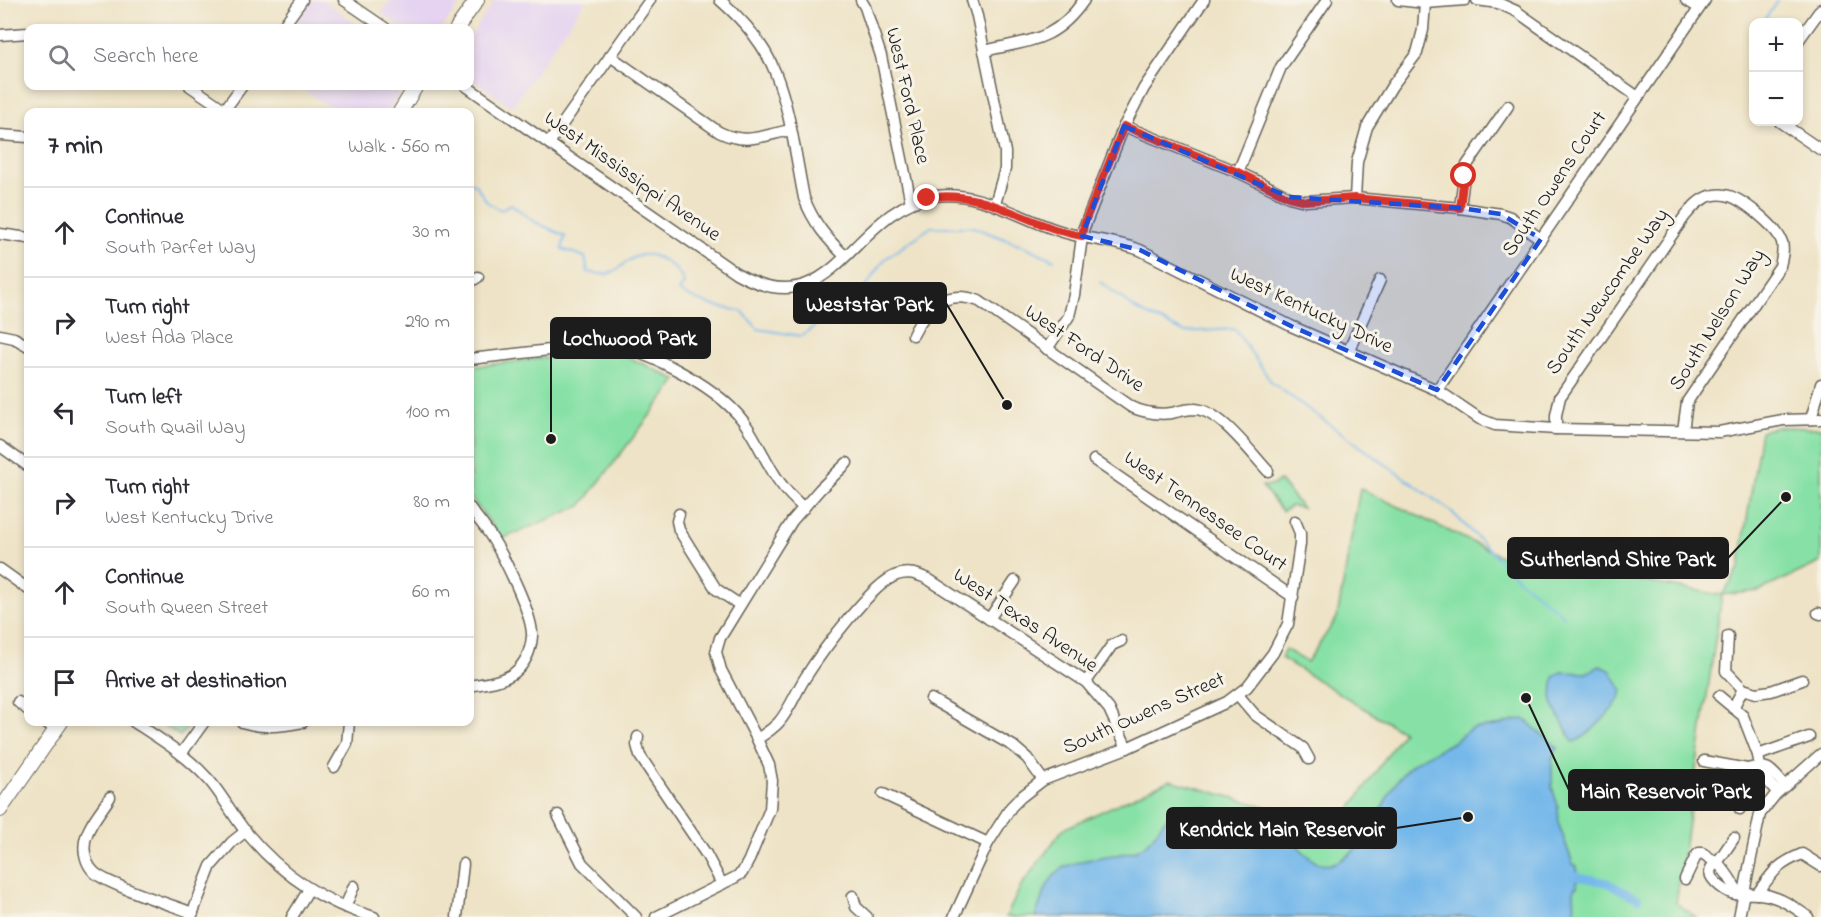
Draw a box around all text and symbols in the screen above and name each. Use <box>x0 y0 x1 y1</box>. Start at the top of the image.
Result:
map controls <box>1749 18 1803 126</box>
button: + <box>1749 18 1803 72</box>
search box <box>24 24 474 90</box>
street label: West Ford Place <box>877 25 937 168</box>
icon: search <box>45 41 78 74</box>
text: Search here <box>93 41 198 73</box>
button: − <box>1749 72 1803 126</box>
street label: West Mississippi Avenue <box>537 104 727 250</box>
street label: South Owens Court <box>1495 105 1615 263</box>
text: 7 min <box>48 128 103 166</box>
text: Walk · 560 m <box>348 133 450 162</box>
route start <box>1450 162 1476 188</box>
route end <box>913 184 939 210</box>
text: Continue <box>105 202 184 234</box>
street label: South Newcombe Way <box>1539 203 1679 383</box>
icon: ahead <box>48 216 81 249</box>
text: 30 m <box>413 218 450 247</box>
text: South Parfet Way <box>105 234 256 263</box>
street label: South Nelson Way <box>1662 243 1775 398</box>
street label: West Kentucky Drive <box>1224 260 1398 364</box>
callout: Weststar Park <box>794 283 946 323</box>
text: Weststar Park <box>806 290 935 322</box>
text: Turn right <box>105 292 190 324</box>
street label: West Ford Drive <box>1018 298 1150 401</box>
icon: right <box>48 306 81 339</box>
text: 290 m <box>405 308 450 337</box>
callout: Lochwood Park <box>551 318 710 358</box>
text: West Ada Place <box>105 324 233 353</box>
text: Lochwood Park <box>563 324 699 356</box>
text: Turn left <box>105 382 182 414</box>
icon: left <box>48 396 81 429</box>
text: 100 m <box>406 398 450 427</box>
text: South Quail Way <box>105 414 245 443</box>
street label: West Tennessee Court <box>1117 444 1293 580</box>
text: Turn right <box>105 472 190 504</box>
icon: right <box>48 486 81 519</box>
text: 80 m <box>413 488 450 517</box>
text: West Kentucky Drive <box>105 504 274 533</box>
callout: Sutherland Shire Park <box>1508 538 1728 578</box>
text: Sutherland Shire Park <box>1520 545 1717 577</box>
street label: West Texas Avenue <box>946 561 1104 681</box>
text: Continue <box>105 562 184 594</box>
icon: ahead <box>48 576 81 609</box>
text: 60 m <box>412 578 450 607</box>
text: South Queen Street <box>105 594 268 623</box>
street label: South Owens Street <box>1058 665 1230 763</box>
icon: arrive <box>48 666 81 699</box>
text: Arrive at destination <box>105 666 287 698</box>
callout: Main Reservoir Park <box>1569 770 1764 810</box>
text: Main Reservoir Park <box>1580 777 1753 809</box>
callout: Kendrick Main Reservoir <box>1167 808 1396 848</box>
text: Kendrick Main Reservoir <box>1179 815 1386 847</box>

